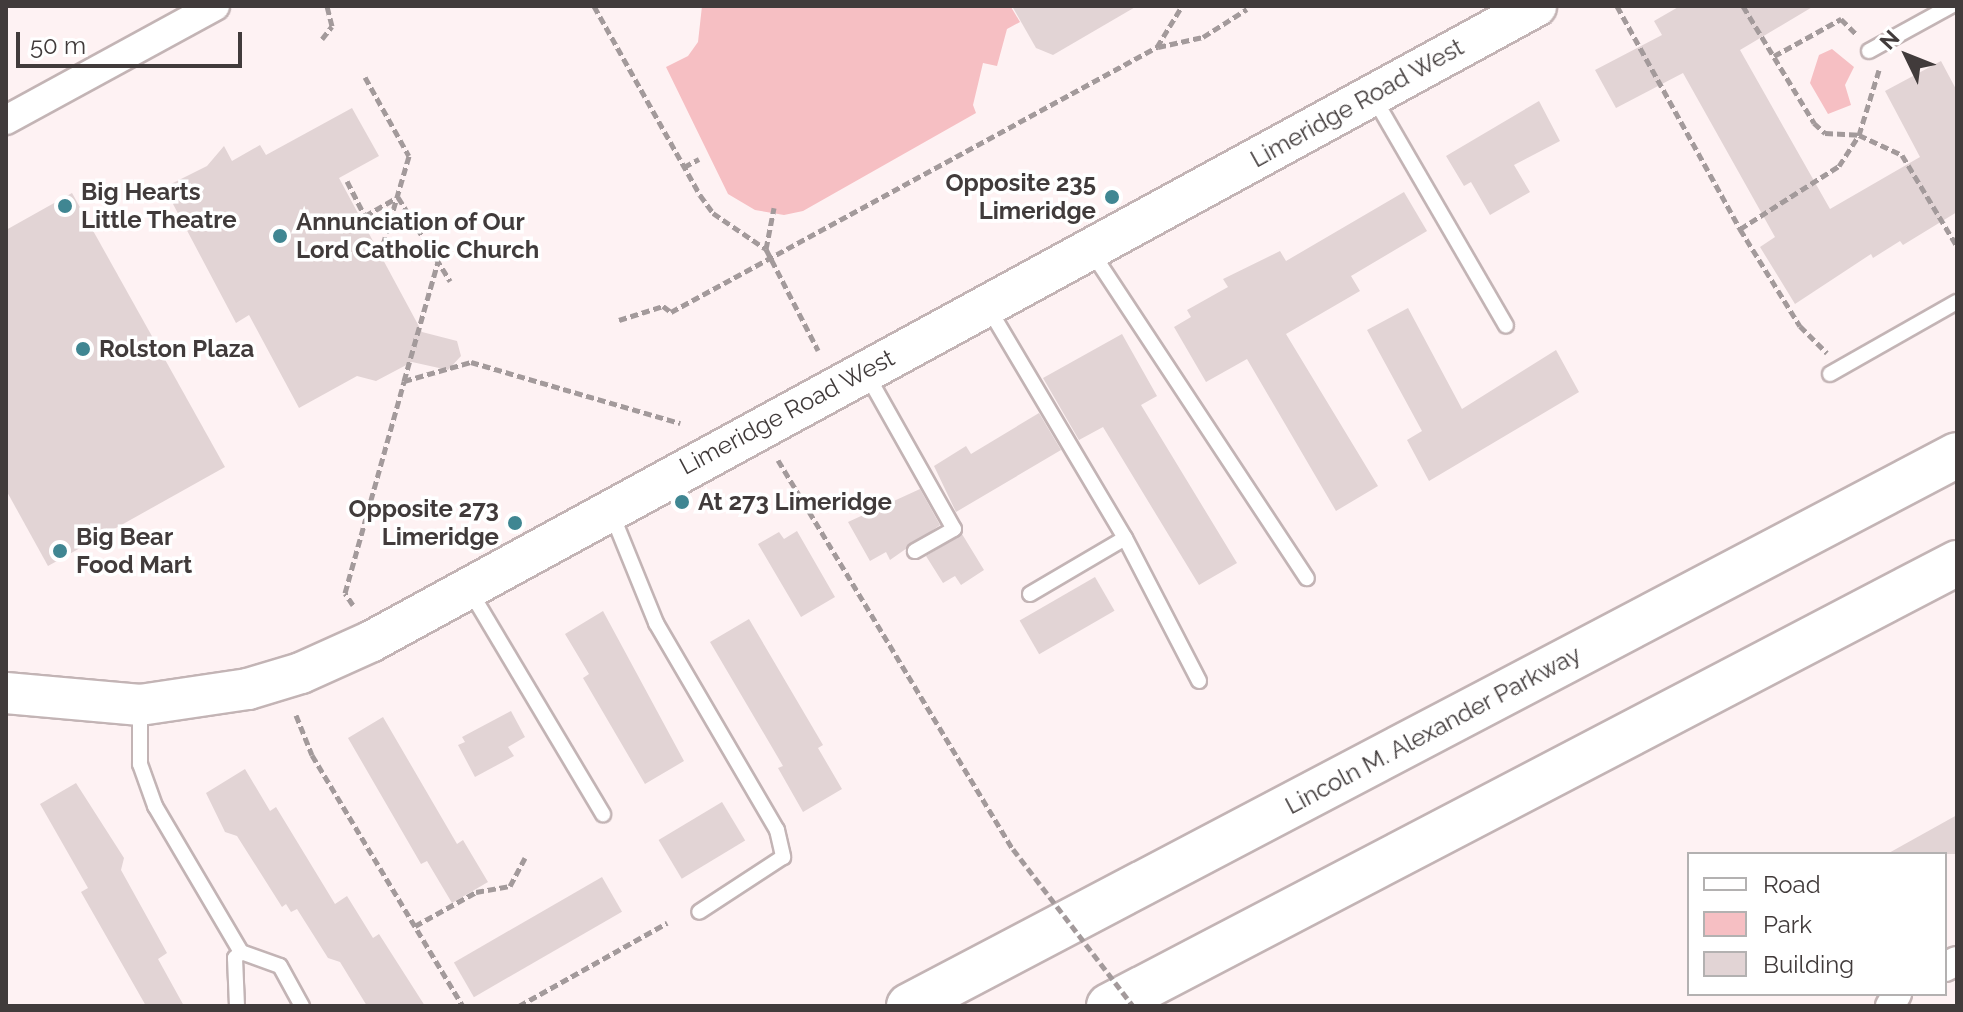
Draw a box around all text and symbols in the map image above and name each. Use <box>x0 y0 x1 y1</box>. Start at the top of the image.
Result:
scale bar <box>20 16 246 66</box>
north arrow <box>1867 16 1947 96</box>
text: N <box>1874 25 1905 55</box>
text: 50 m <box>30 31 86 60</box>
street label: Limeridge Road West <box>1245 32 1469 174</box>
place label: Opposite 235 Limeridge <box>946 169 1096 225</box>
place label: Big Hearts Little Theatre <box>81 178 237 234</box>
marker: Opposite 235 Limeridge <box>1103 188 1121 206</box>
marker: Big Hearts Little Theatre <box>56 197 74 215</box>
place label: Annunciation of Our Lord Catholic Church <box>296 208 539 264</box>
marker: Annunciation of Our Lord Catholic Church <box>271 227 289 245</box>
place label: Rolston Plaza <box>99 335 254 363</box>
marker: Rolston Plaza <box>74 340 92 358</box>
street label: Limeridge Road West <box>674 343 900 481</box>
place label: At 273 Limeridge <box>698 488 892 516</box>
marker: At 273 Limeridge <box>673 493 691 511</box>
place label: Opposite 273 Limeridge <box>348 495 499 551</box>
marker: Opposite 273 Limeridge <box>506 514 524 532</box>
place label: Big Bear Food Mart <box>76 523 192 579</box>
marker: Big Bear Food Mart <box>51 542 69 560</box>
street label: Lincoln M. Alexander Parkway <box>1280 639 1586 821</box>
legend <box>1687 852 1947 996</box>
text: Road <box>1763 870 1821 899</box>
text: Park <box>1763 910 1812 939</box>
text: Building <box>1763 950 1854 979</box>

